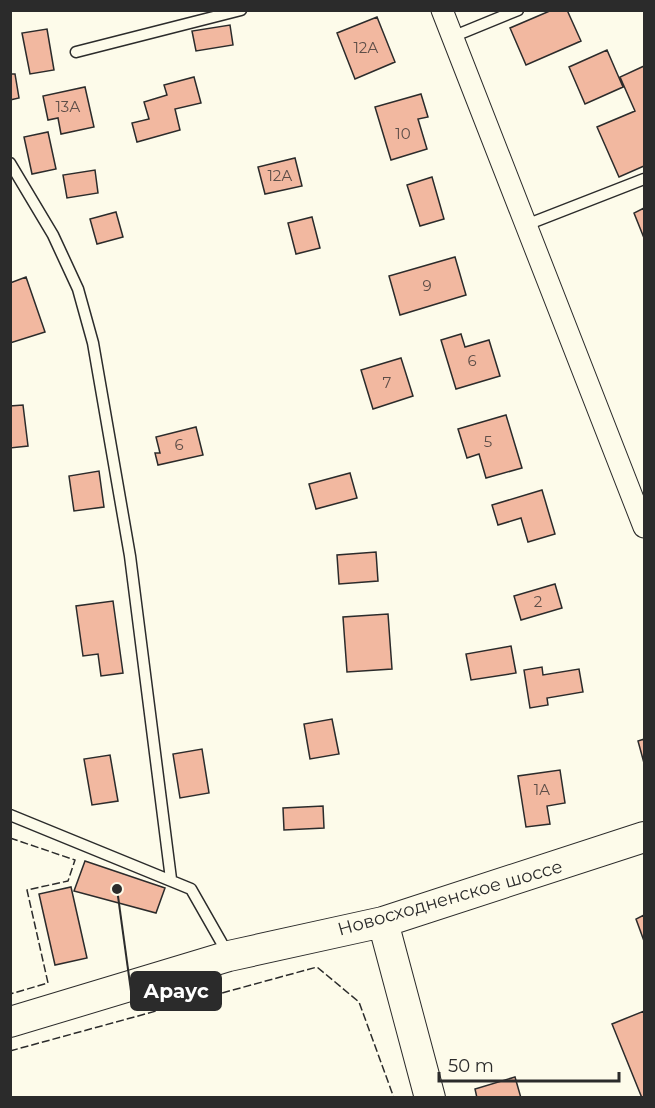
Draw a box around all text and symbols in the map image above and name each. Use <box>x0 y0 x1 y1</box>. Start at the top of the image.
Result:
house number: 12А <box>353 38 379 57</box>
house number: 13А <box>55 97 81 116</box>
house number: 10 <box>395 124 411 143</box>
house number: 12А <box>267 166 293 185</box>
house number: 9 <box>422 276 432 295</box>
house number: 6 <box>467 351 477 370</box>
house number: 7 <box>383 373 392 392</box>
house number: 5 <box>484 432 492 451</box>
house number: 6 <box>174 435 184 454</box>
house number: 2 <box>534 592 542 611</box>
house number: 1А <box>534 780 550 799</box>
street label: Новосходненское шоссе <box>335 855 565 941</box>
callout: Араус <box>131 972 221 1010</box>
text: Араус <box>143 979 209 1003</box>
scale bar <box>439 1045 619 1083</box>
text: 50 m <box>448 1055 494 1077</box>

